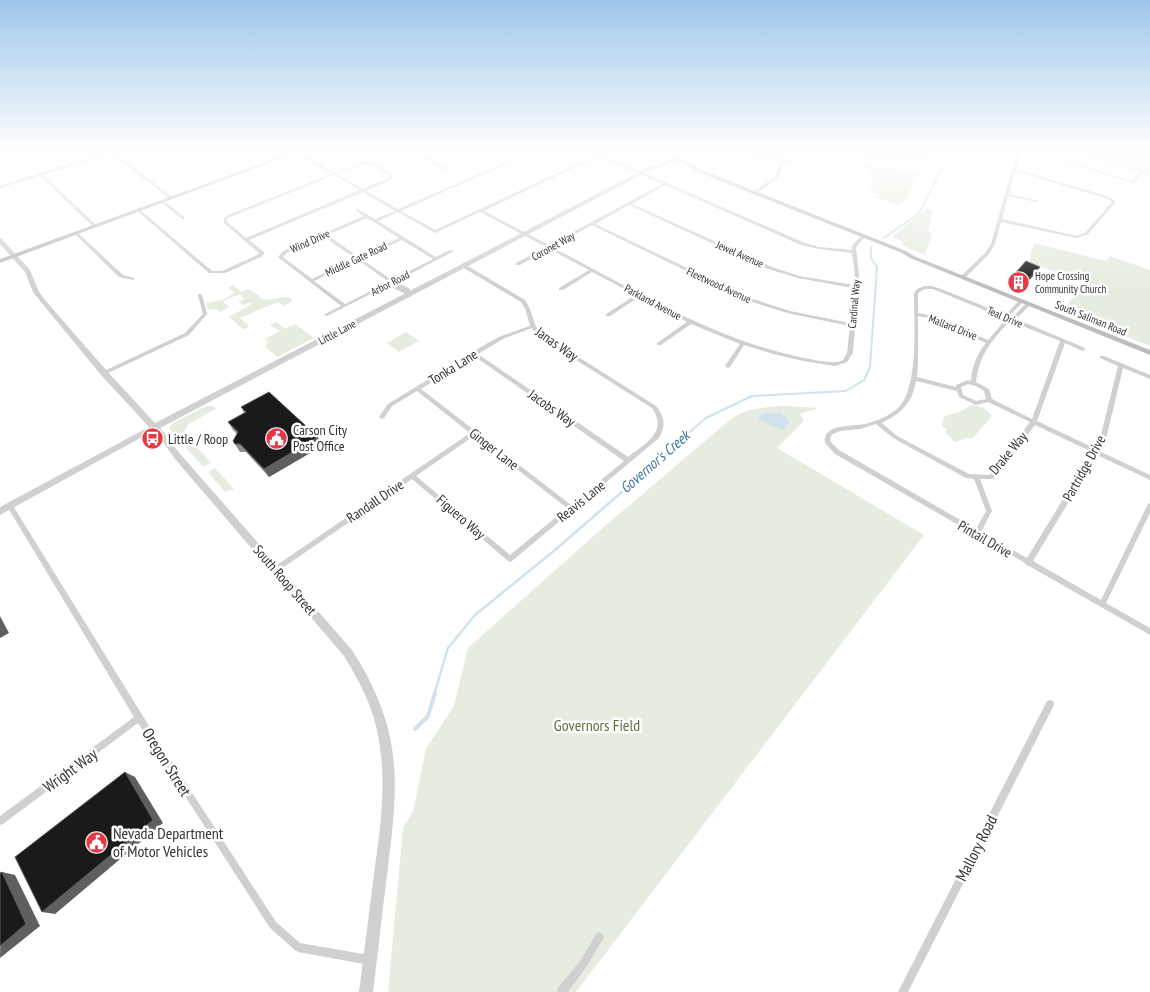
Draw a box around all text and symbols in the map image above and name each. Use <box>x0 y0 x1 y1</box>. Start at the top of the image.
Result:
street label: Wind Drive <box>288 226 332 256</box>
street label: Coronet Way <box>529 228 578 264</box>
street label: Jewel Avenue <box>713 237 766 271</box>
street label: Middle Gate Road <box>323 238 389 279</box>
street label: Fleetwood Avenue <box>684 264 754 306</box>
street label: Arbor Road <box>368 267 412 299</box>
place label: Hope Crossing Community Church <box>1035 269 1106 296</box>
building icon: Hope Crossing Community Church <box>1007 270 1031 294</box>
street label: Cardinal Way <box>845 278 863 329</box>
street label: Parkland Avenue <box>622 281 684 323</box>
street label: South Saliman Road <box>1053 297 1129 339</box>
street label: Teal Drive <box>985 303 1025 331</box>
street label: Mallard Drive <box>927 311 980 343</box>
street label: Little Lane <box>316 316 359 348</box>
street label: Janas Way <box>531 322 582 366</box>
street label: Tonka Lane <box>425 345 481 389</box>
street label: Jacobs Way <box>524 385 580 431</box>
place label: Carson City Post Office <box>293 421 348 455</box>
street label: Ginger Lane <box>466 424 523 474</box>
water label: Governor's Creek <box>616 425 695 497</box>
public building icon: Carson City Post Office <box>265 426 289 450</box>
bus stop icon: Little / Roop <box>140 427 164 451</box>
street label: Drake Way <box>985 427 1032 478</box>
place label: Little / Roop <box>168 430 228 448</box>
street label: Partridge Drive <box>1058 432 1110 504</box>
street label: Randall Drive <box>343 475 407 527</box>
street label: Reavis Lane <box>553 476 609 526</box>
street label: Figuero Way <box>433 491 490 544</box>
street label: Pintail Drive <box>955 516 1016 562</box>
street label: South Roop Street <box>250 541 321 619</box>
park label: Governors Field <box>554 715 640 735</box>
street label: Oregon Street <box>138 724 196 800</box>
street label: Wright Way <box>39 744 101 796</box>
street label: Mallory Road <box>951 812 1001 884</box>
place label: Nevada Department of Motor Vehicles <box>113 823 224 861</box>
public building icon: Nevada Department of Motor Vehicles <box>85 830 109 854</box>

